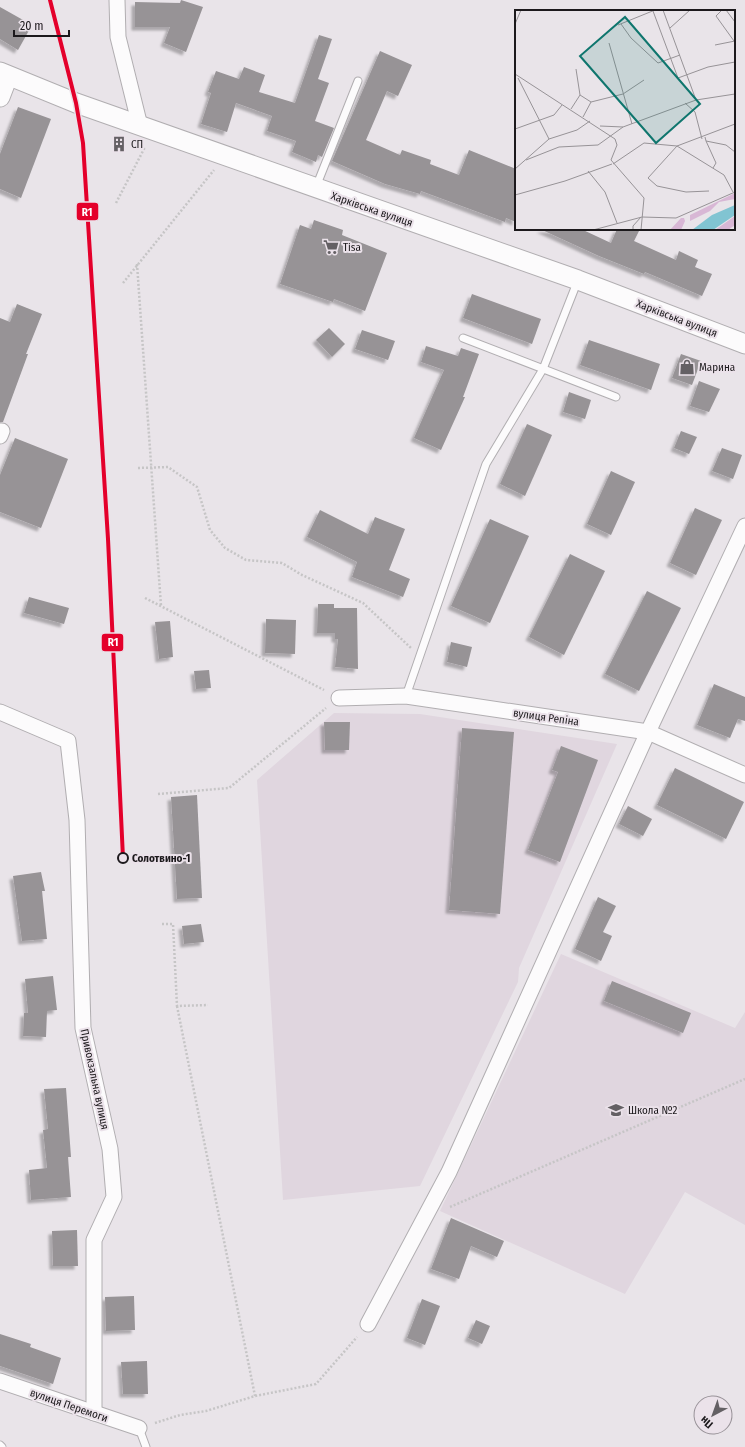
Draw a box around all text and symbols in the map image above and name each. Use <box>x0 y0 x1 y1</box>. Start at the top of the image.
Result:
inset map <box>515 10 735 230</box>
scale bar <box>14 12 69 38</box>
text: 20 m <box>20 19 44 33</box>
building icon: СП <box>110 135 128 153</box>
place label: СП <box>131 138 143 151</box>
street label: Харківська вулиця <box>329 189 414 230</box>
line badge: R1 <box>76 202 99 221</box>
text: R1 <box>82 206 92 219</box>
supermarket icon: Tisa <box>322 238 340 256</box>
place label: Tisa <box>343 241 361 254</box>
street label: Харківська вулиця <box>634 297 719 340</box>
shop icon: Марина <box>678 358 696 376</box>
place label: Марина <box>699 361 735 374</box>
line badge: R1 <box>101 633 124 652</box>
text: R1 <box>108 636 118 649</box>
street label: вулиця Репіна <box>512 706 580 729</box>
marker: Солотвино-1 <box>117 852 129 864</box>
place label: Солотвино-1 <box>132 852 191 865</box>
street label: Привокзальна вулиця <box>77 1028 112 1131</box>
school or university icon: Школа №2 <box>607 1101 625 1119</box>
place label: Школа №2 <box>628 1104 677 1117</box>
street label: вулиця Перемоги <box>28 1386 110 1425</box>
north arrow <box>693 1395 733 1435</box>
text: Пн <box>698 1413 716 1431</box>

